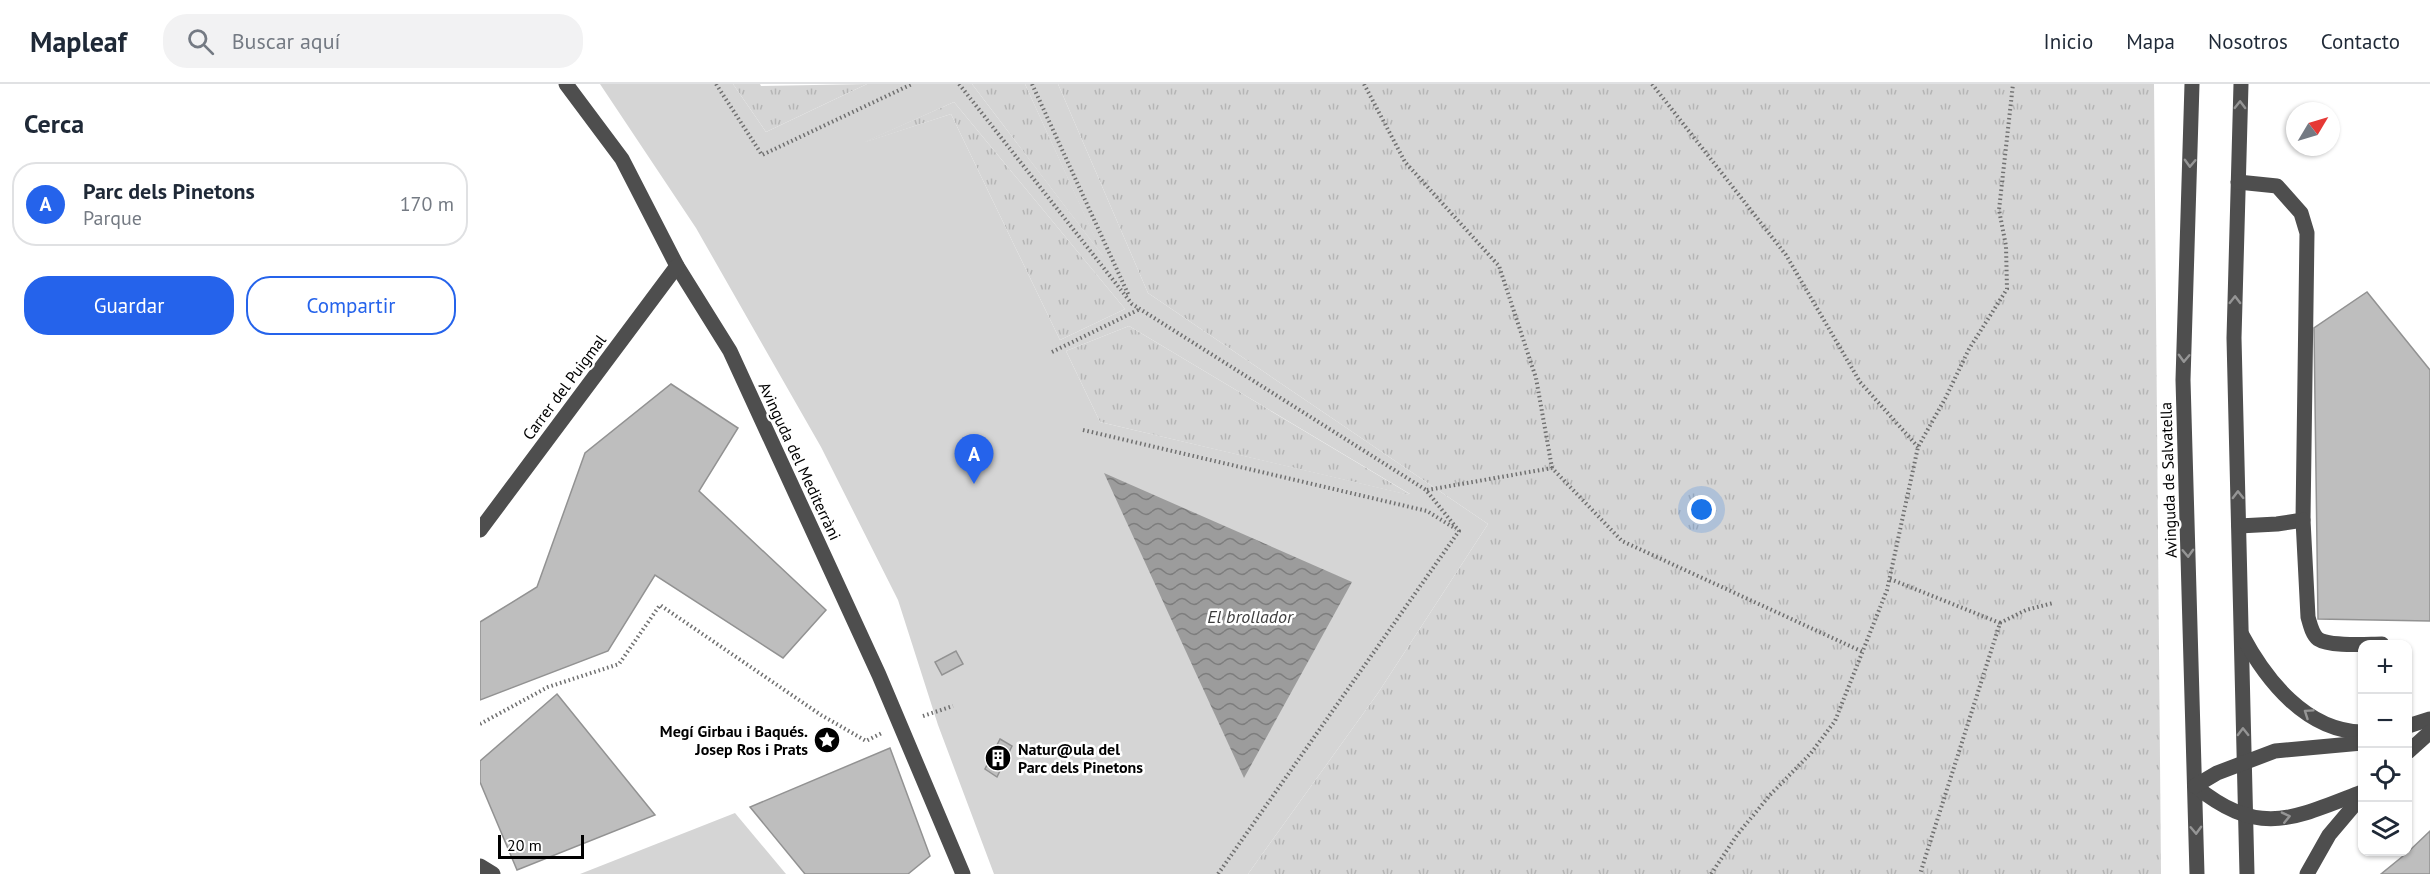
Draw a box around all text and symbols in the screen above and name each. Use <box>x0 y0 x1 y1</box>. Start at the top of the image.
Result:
search box <box>163 14 583 68</box>
text: Mapleaf <box>30 23 127 60</box>
icon: search <box>184 25 217 58</box>
text: Buscar aquí <box>232 27 340 55</box>
text: Inicio <box>2044 28 2093 55</box>
text: Mapa <box>2126 28 2175 55</box>
text: Nosotros <box>2208 28 2288 55</box>
text: Contacto <box>2321 28 2400 55</box>
one-way arrow <box>2234 100 2246 109</box>
north arrow <box>2286 102 2340 156</box>
text: Cerca <box>24 107 84 140</box>
one-way arrow <box>2183 159 2196 168</box>
text: Parc dels Pinetons <box>83 177 255 205</box>
text: A <box>39 191 52 217</box>
text: 170 m <box>400 191 454 217</box>
text: Parque <box>83 205 142 231</box>
button: Guardar <box>24 276 234 335</box>
button: Compartir <box>246 276 456 335</box>
one-way arrow <box>2229 295 2242 304</box>
street label: Carrer del Puigmal <box>518 330 610 444</box>
one-way arrow <box>2177 354 2190 363</box>
street label: Avinguda del Mediterràni <box>755 379 845 543</box>
street label: Avinguda de Salvatella <box>2155 402 2181 558</box>
pin: A <box>954 434 994 484</box>
one-way arrow <box>2232 490 2244 499</box>
your location <box>1687 495 1716 524</box>
one-way arrow <box>2182 549 2194 558</box>
water label: El brollador <box>1207 605 1294 628</box>
map controls <box>2358 640 2412 856</box>
button: + <box>2358 640 2412 694</box>
button: − <box>2358 694 2412 748</box>
one-way arrow <box>2304 709 2315 720</box>
place label: Megí Girbau i Baqués. Josep Ros i Prats <box>660 721 808 759</box>
place icon: Megí Girbau i Baqués. Josep Ros i Prats <box>812 725 842 755</box>
one-way arrow <box>2237 727 2250 736</box>
place label: Natur@ula del Parc dels Pinetons <box>1018 739 1143 777</box>
building icon: Natur@ula del Parc dels Pinetons <box>983 743 1013 773</box>
button: locate <box>2358 748 2412 802</box>
button: layers <box>2358 802 2412 856</box>
one-way arrow <box>2280 811 2290 824</box>
one-way arrow <box>2190 826 2202 835</box>
scale bar <box>498 832 584 860</box>
text: 20 m <box>507 835 542 855</box>

